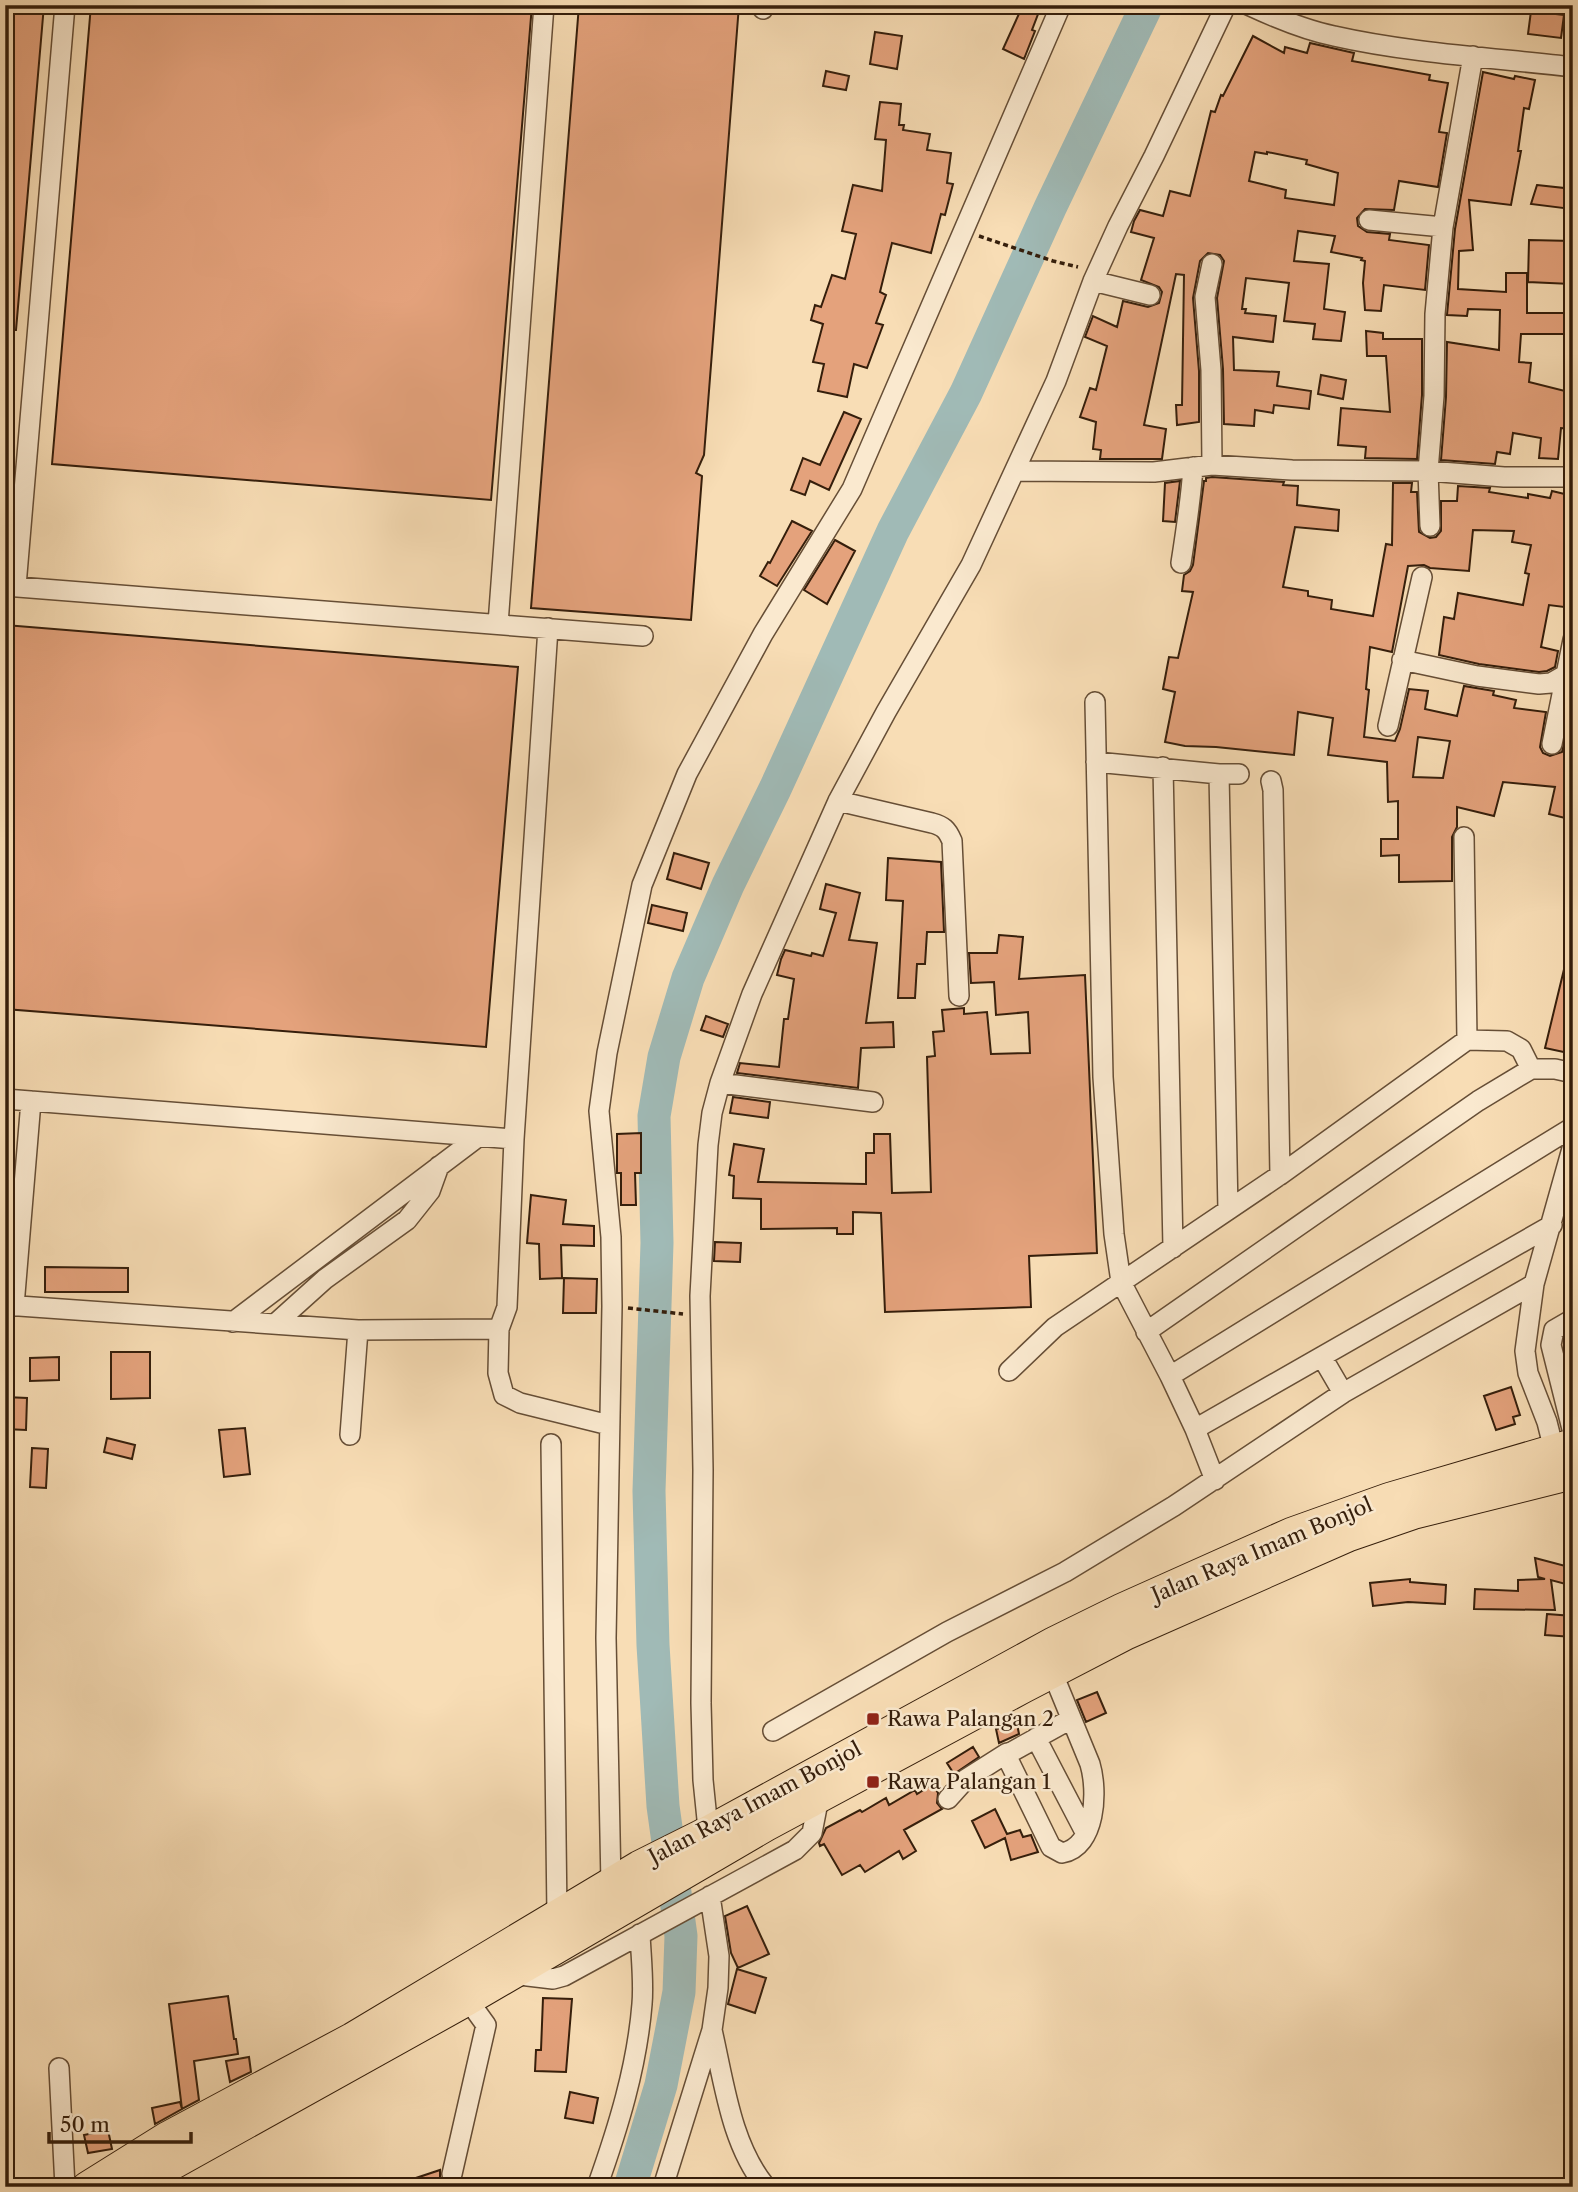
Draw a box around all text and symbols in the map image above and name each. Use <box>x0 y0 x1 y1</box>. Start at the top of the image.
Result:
street label: Jalan Raya Imam Bonjol <box>1145 1492 1376 1609</box>
place label: Rawa Palangan 2 <box>887 1706 1054 1731</box>
marker: Rawa Palangan 2 <box>865 1711 881 1727</box>
street label: Jalan Raya Imam Bonjol <box>642 1736 865 1871</box>
place label: Rawa Palangan 1 <box>887 1769 1051 1794</box>
marker: Rawa Palangan 1 <box>865 1774 881 1790</box>
scale bar <box>49 2101 191 2145</box>
text: 50 m <box>60 2112 110 2137</box>

